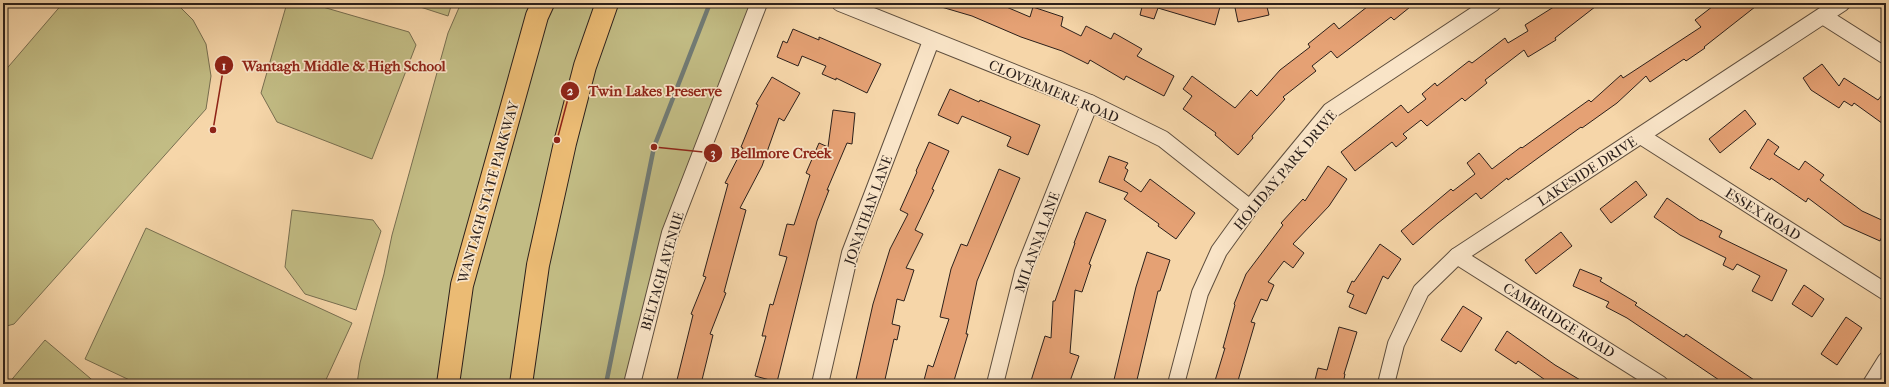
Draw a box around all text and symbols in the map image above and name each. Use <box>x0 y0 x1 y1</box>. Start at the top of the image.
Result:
callout: Wantagh Middle & High School <box>214 52 454 79</box>
street label: CLOVERMERE ROAD <box>986 56 1122 127</box>
text: Wantagh Middle & High School <box>241 57 447 75</box>
text: 1 <box>222 59 226 73</box>
callout: Twin Lakes Preserve <box>560 78 730 105</box>
text: Twin Lakes Preserve <box>587 82 722 100</box>
text: 2 <box>567 84 574 98</box>
street label: WANTAGH STATE PARKWAY <box>454 99 523 286</box>
street label: HOLIDAY PARK DRIVE <box>1230 107 1341 234</box>
street label: LAKESIDE DRIVE <box>1534 133 1641 210</box>
callout: Bellmore Creek <box>703 139 840 166</box>
text: Bellmore Creek <box>730 144 833 162</box>
text: 3 <box>711 146 716 161</box>
street label: JONATHAN LANE <box>840 153 896 268</box>
street label: ESSEX ROAD <box>1722 184 1804 245</box>
street label: MILANNA LANE <box>1011 189 1064 295</box>
street label: BELTAGH AVENUE <box>637 209 688 333</box>
street label: CAMBRIDGE ROAD <box>1500 279 1618 362</box>

